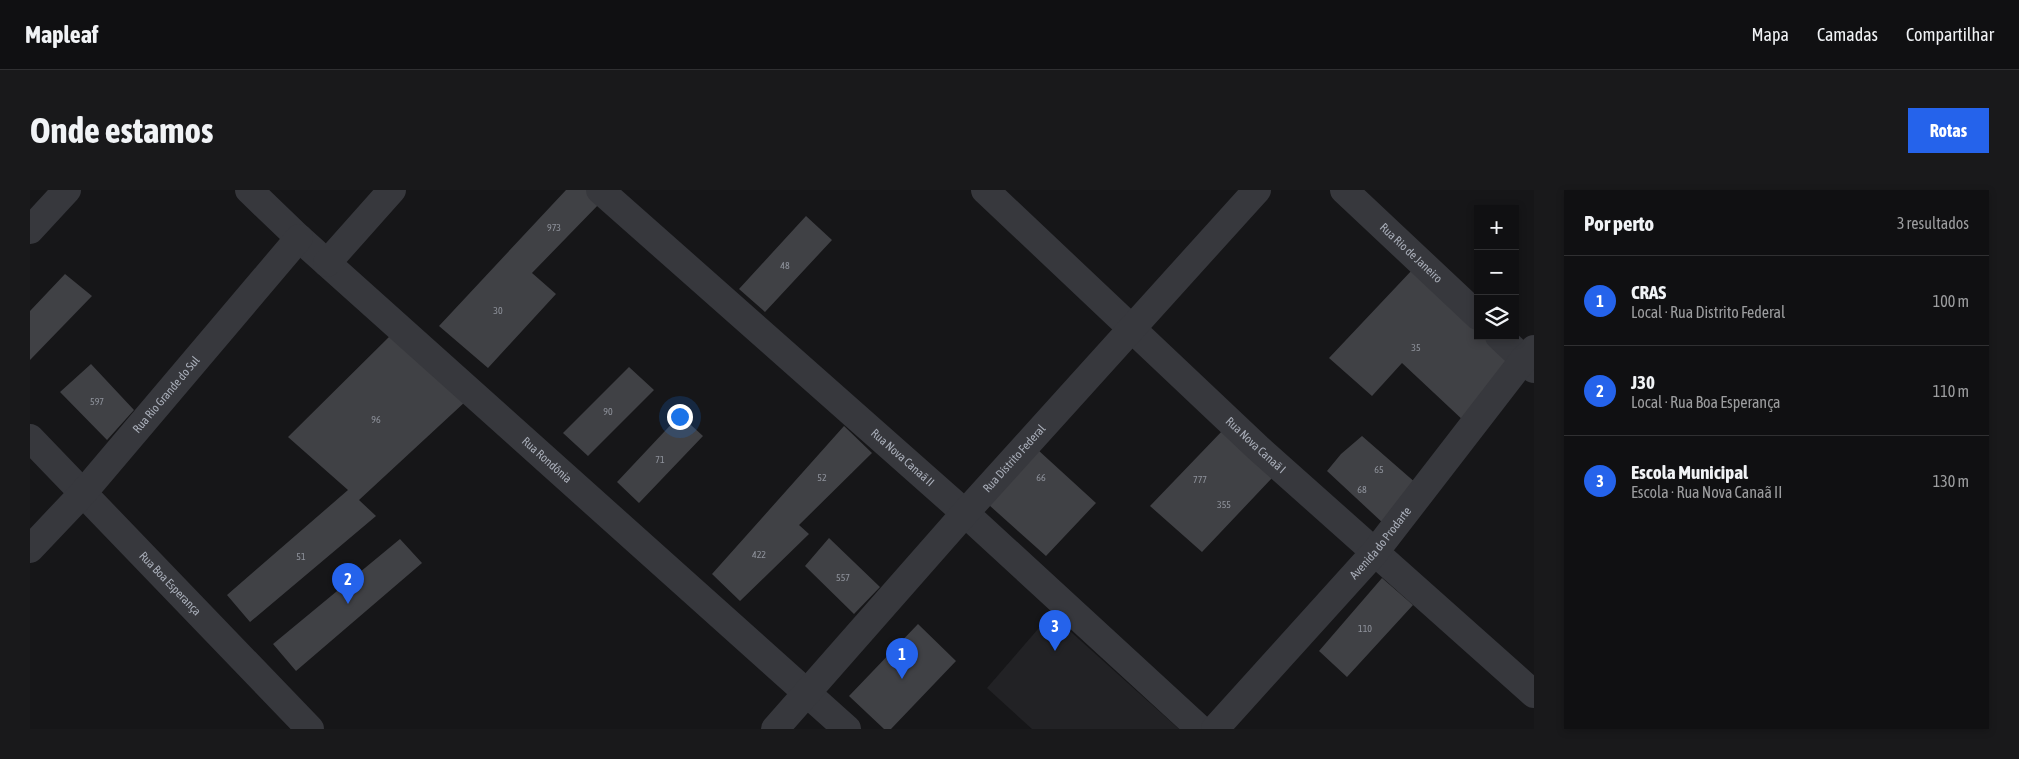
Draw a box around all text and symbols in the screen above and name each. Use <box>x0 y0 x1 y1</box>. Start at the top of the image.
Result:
text: Mapleaf <box>25 21 98 48</box>
text: Mapa <box>1752 24 1789 45</box>
text: Camadas <box>1817 24 1878 45</box>
text: Compartilhar <box>1906 24 1994 45</box>
button: Rotas <box>1908 108 1989 153</box>
text: Onde estamos <box>30 110 213 150</box>
map controls <box>1474 205 1519 340</box>
button: + <box>1474 205 1519 250</box>
text: Por perto <box>1584 211 1654 235</box>
text: 3 resultados <box>1897 214 1969 232</box>
street label: Rua Rio de Janeiro <box>1377 220 1445 286</box>
house number: 973 <box>547 222 561 233</box>
button: − <box>1474 250 1519 295</box>
house number: 48 <box>780 260 790 271</box>
text: CRAS <box>1631 281 1666 303</box>
text: 1 <box>1596 292 1604 310</box>
text: 100 m <box>1933 292 1969 310</box>
button: layers <box>1474 295 1519 340</box>
text: Local · Rua Distrito Federal <box>1631 303 1785 321</box>
house number: 30 <box>493 305 503 316</box>
house number: 35 <box>1411 342 1421 353</box>
street label: Rua Rio Grande do Sul <box>130 353 203 436</box>
text: J30 <box>1631 371 1655 393</box>
text: 2 <box>1596 382 1604 400</box>
text: 110 m <box>1933 382 1969 400</box>
text: Local · Rua Boa Esperança <box>1631 393 1781 411</box>
house number: 597 <box>90 396 104 407</box>
your location <box>667 404 693 430</box>
house number: 90 <box>603 406 613 417</box>
house number: 96 <box>371 414 381 425</box>
street label: Rua Nova Canaã I <box>1223 414 1289 476</box>
street label: Rua Distrito Federal <box>980 421 1049 495</box>
street label: Rua Nova Canaã II <box>868 426 937 489</box>
street label: Rua Rondônia <box>519 434 575 486</box>
house number: 71 <box>655 454 665 465</box>
text: Escola Municipal <box>1631 461 1748 483</box>
house number: 65 <box>1374 464 1384 475</box>
house number: 52 <box>817 472 827 483</box>
house number: 66 <box>1036 472 1046 483</box>
text: 3 <box>1596 472 1604 490</box>
text: 130 m <box>1933 472 1969 490</box>
house number: 777 <box>1193 474 1207 485</box>
text: Escola · Rua Nova Canaã II <box>1631 483 1782 501</box>
house number: 68 <box>1357 484 1367 495</box>
house number: 355 <box>1217 499 1231 510</box>
street label: Avenida do Prodarte <box>1347 504 1414 582</box>
street label: Rua Boa Esperança <box>136 549 204 618</box>
house number: 422 <box>752 549 766 560</box>
house number: 51 <box>296 551 306 562</box>
pin: 2 <box>332 563 364 604</box>
house number: 557 <box>836 572 850 583</box>
pin: 3 <box>1039 610 1071 651</box>
house number: 110 <box>1358 623 1372 634</box>
pin: 1 <box>886 638 918 679</box>

